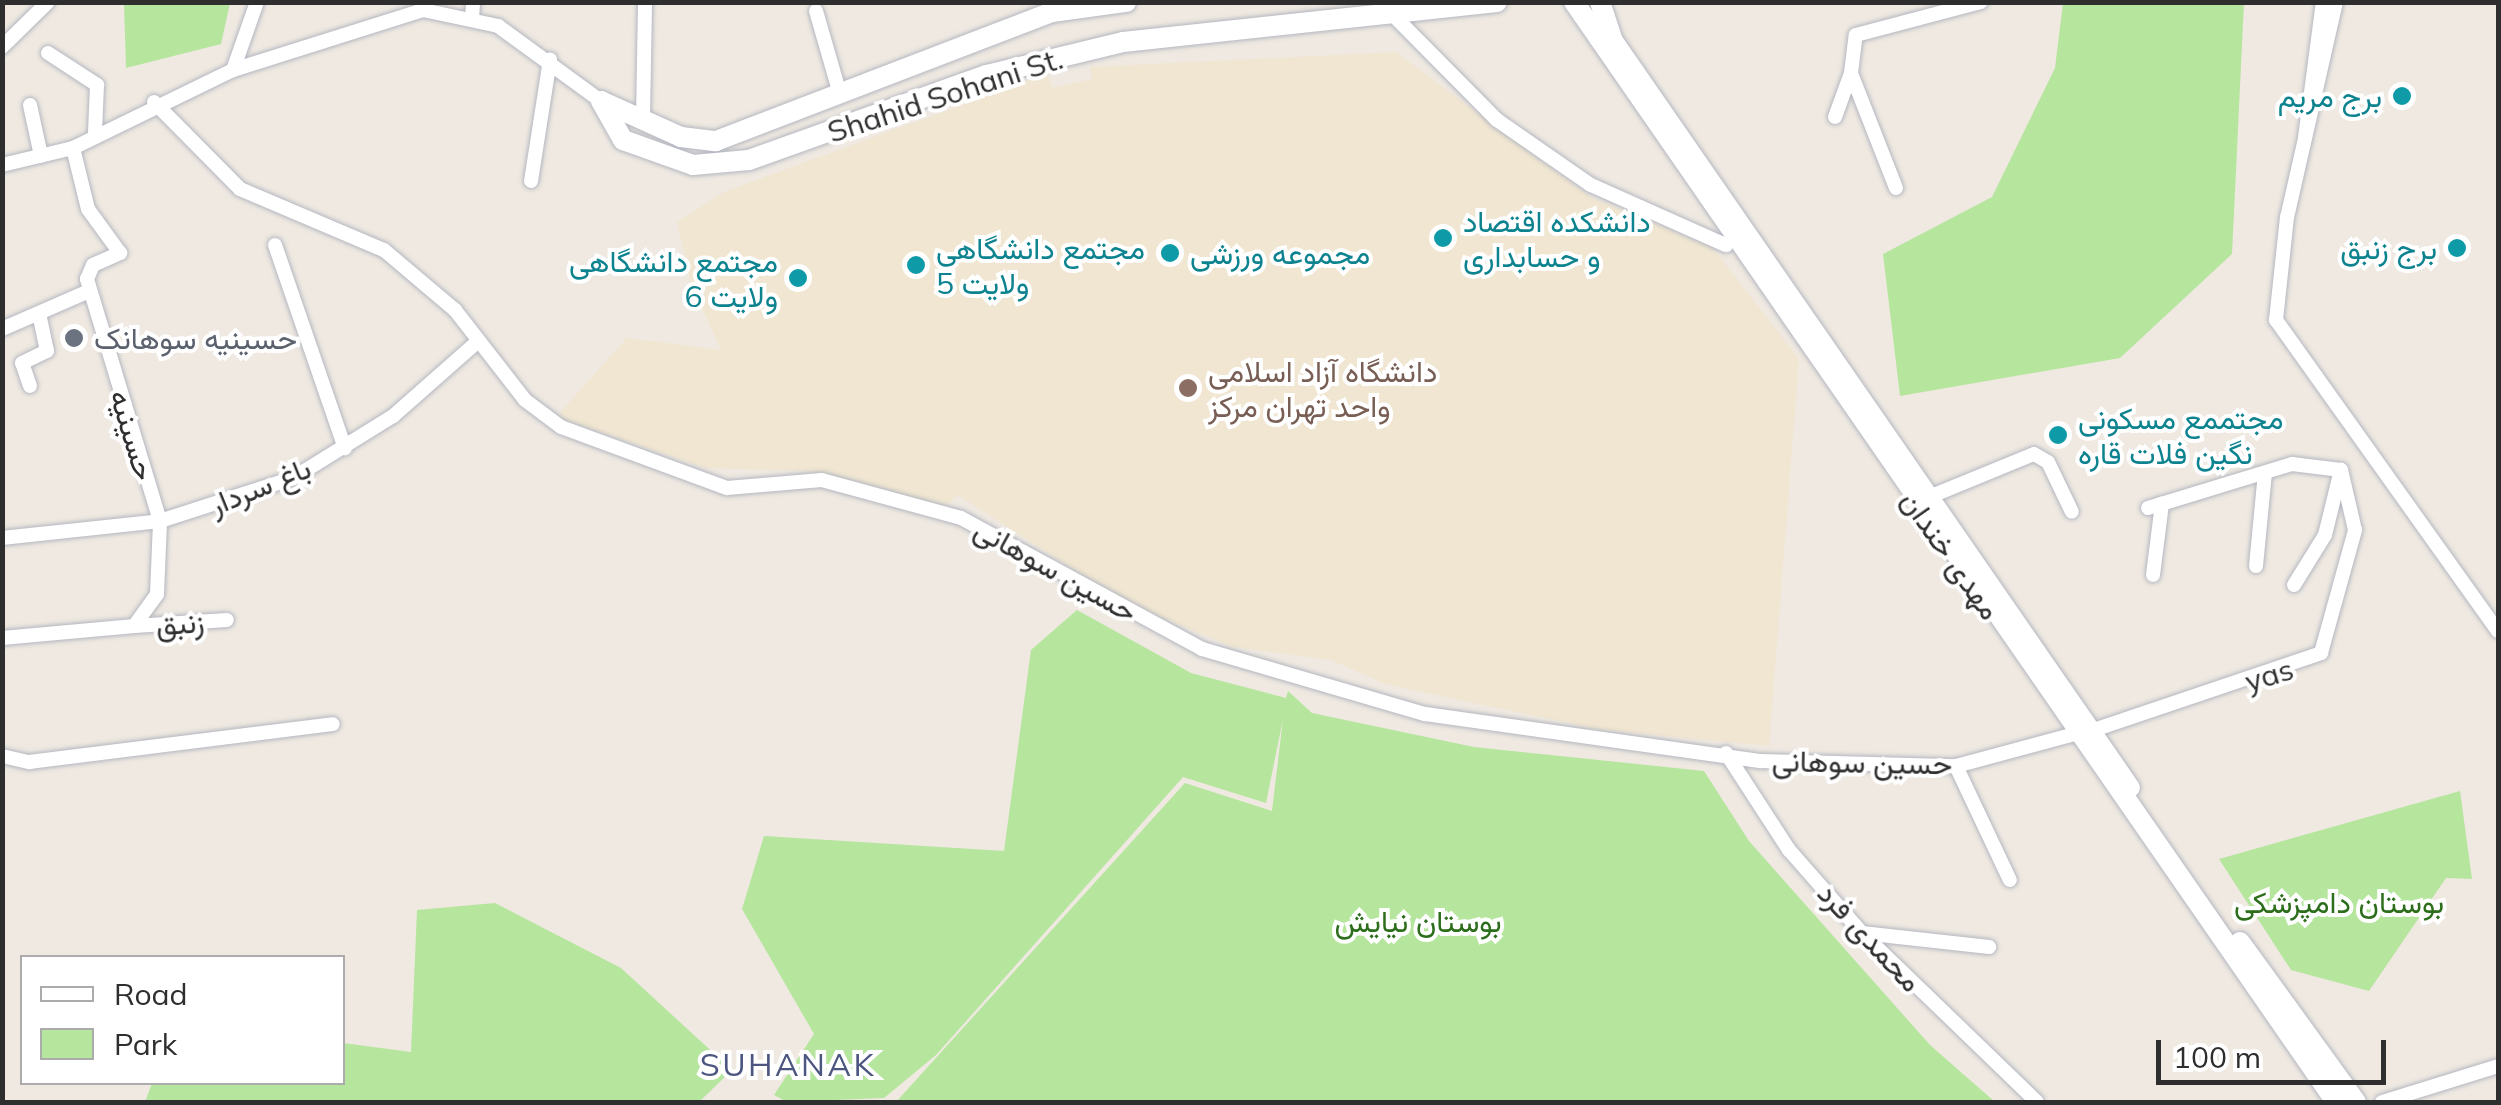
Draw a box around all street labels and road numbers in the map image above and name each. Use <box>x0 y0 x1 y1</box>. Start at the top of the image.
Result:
street label: Shahid Sohani St. <box>823 40 1067 150</box>
street label: حسینیه <box>102 385 164 485</box>
street label: باغ سردار <box>204 449 316 523</box>
street label: مهدی خندان <box>1893 484 2009 626</box>
street label: حسین سوهانی <box>968 510 1144 630</box>
street label: زنبق <box>155 603 205 643</box>
street label: yas <box>2241 651 2297 699</box>
street label: حسین سوهانی <box>1771 742 1953 782</box>
street label: محمدی فرد <box>1810 875 1930 999</box>

